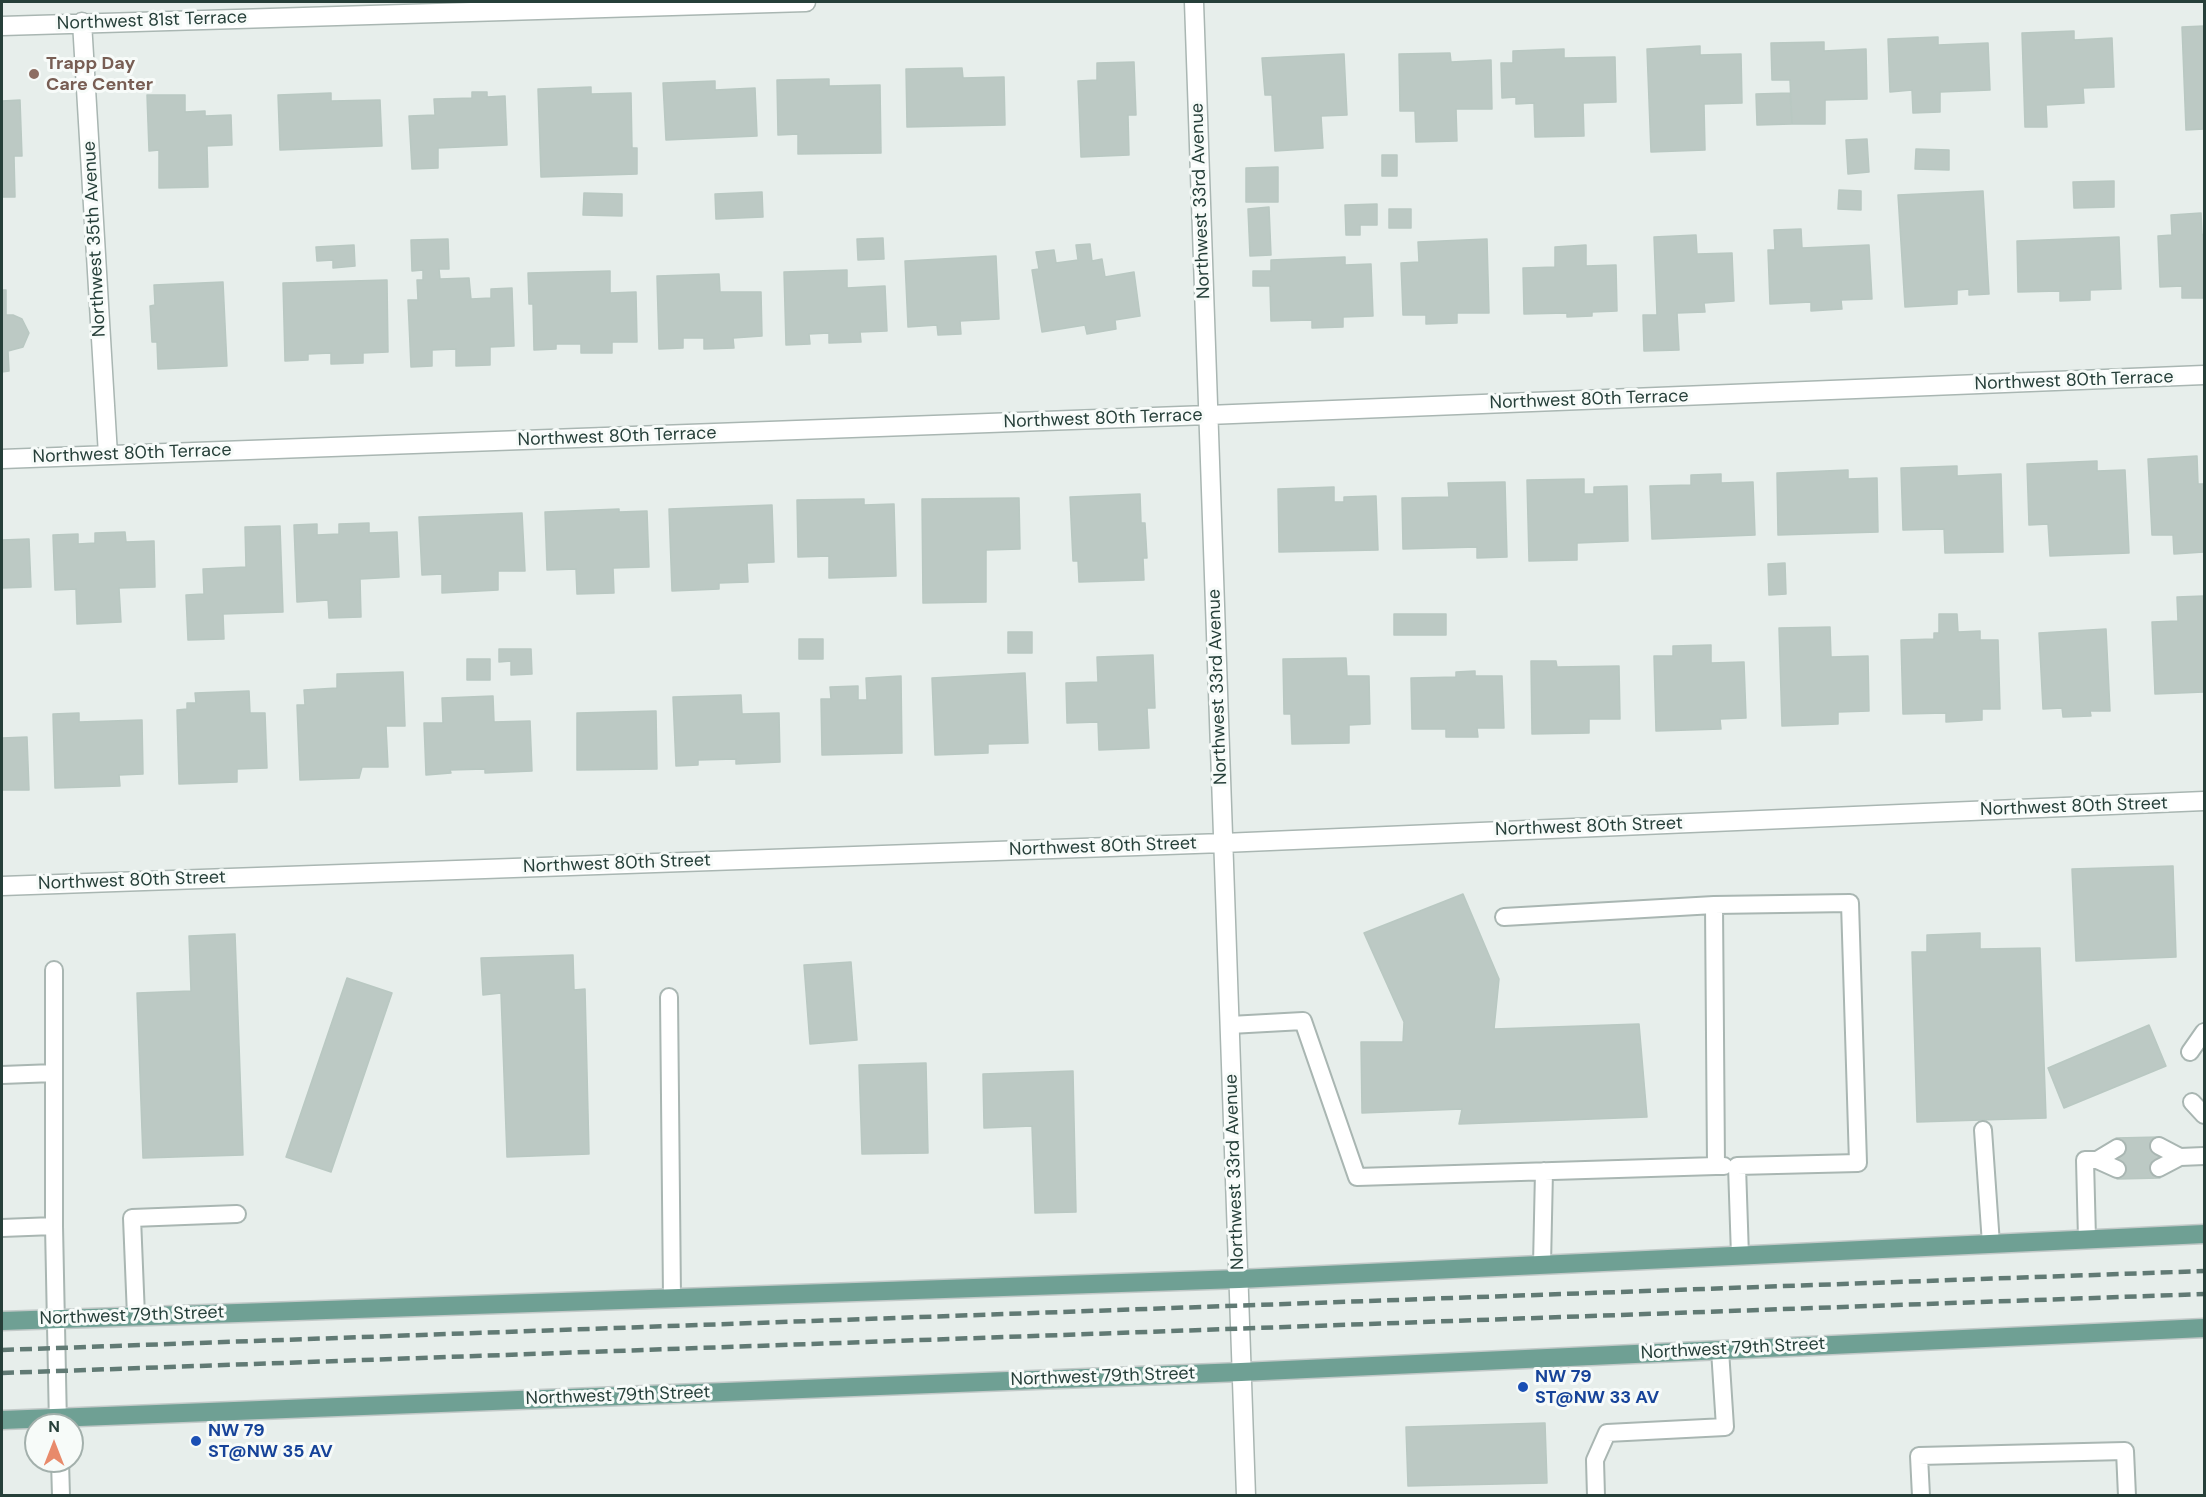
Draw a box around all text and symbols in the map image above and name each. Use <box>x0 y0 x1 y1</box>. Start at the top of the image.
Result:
street label: Northwest 81st Terrace <box>57 7 247 35</box>
place label: Trapp Day Care Center <box>46 53 153 96</box>
marker: Trapp Day Care Center <box>27 67 41 81</box>
street label: Northwest 33rd Avenue <box>1187 103 1215 299</box>
street label: Northwest 35th Avenue <box>79 140 111 338</box>
street label: Northwest 80th Terrace <box>1974 367 2174 395</box>
street label: Northwest 80th Terrace <box>1489 386 1689 414</box>
street label: Northwest 80th Terrace <box>1003 405 1203 433</box>
street label: Northwest 80th Terrace <box>517 423 717 451</box>
street label: Northwest 80th Terrace <box>32 440 232 468</box>
street label: Northwest 33rd Avenue <box>1204 589 1232 785</box>
street label: Northwest 80th Street <box>1980 793 2168 821</box>
street label: Northwest 80th Street <box>1495 813 1683 841</box>
street label: Northwest 80th Street <box>1009 833 1197 861</box>
street label: Northwest 80th Street <box>523 850 711 878</box>
street label: Northwest 80th Street <box>38 867 226 895</box>
street label: Northwest 33rd Avenue <box>1221 1074 1249 1270</box>
street label: Northwest 79th Street <box>39 1302 225 1330</box>
street label: Northwest 79th Street <box>1640 1333 1826 1365</box>
street label: Northwest 79th Street <box>1010 1363 1196 1391</box>
place label: NW 79 ST@NW 33 AV <box>1535 1366 1659 1408</box>
marker: NW 79 ST@NW 33 AV <box>1516 1380 1530 1394</box>
street label: Northwest 79th Street <box>525 1382 711 1410</box>
north arrow <box>24 1413 84 1473</box>
text: N <box>48 1416 60 1437</box>
place label: NW 79 ST@NW 35 AV <box>208 1420 333 1462</box>
marker: NW 79 ST@NW 35 AV <box>189 1434 203 1448</box>

